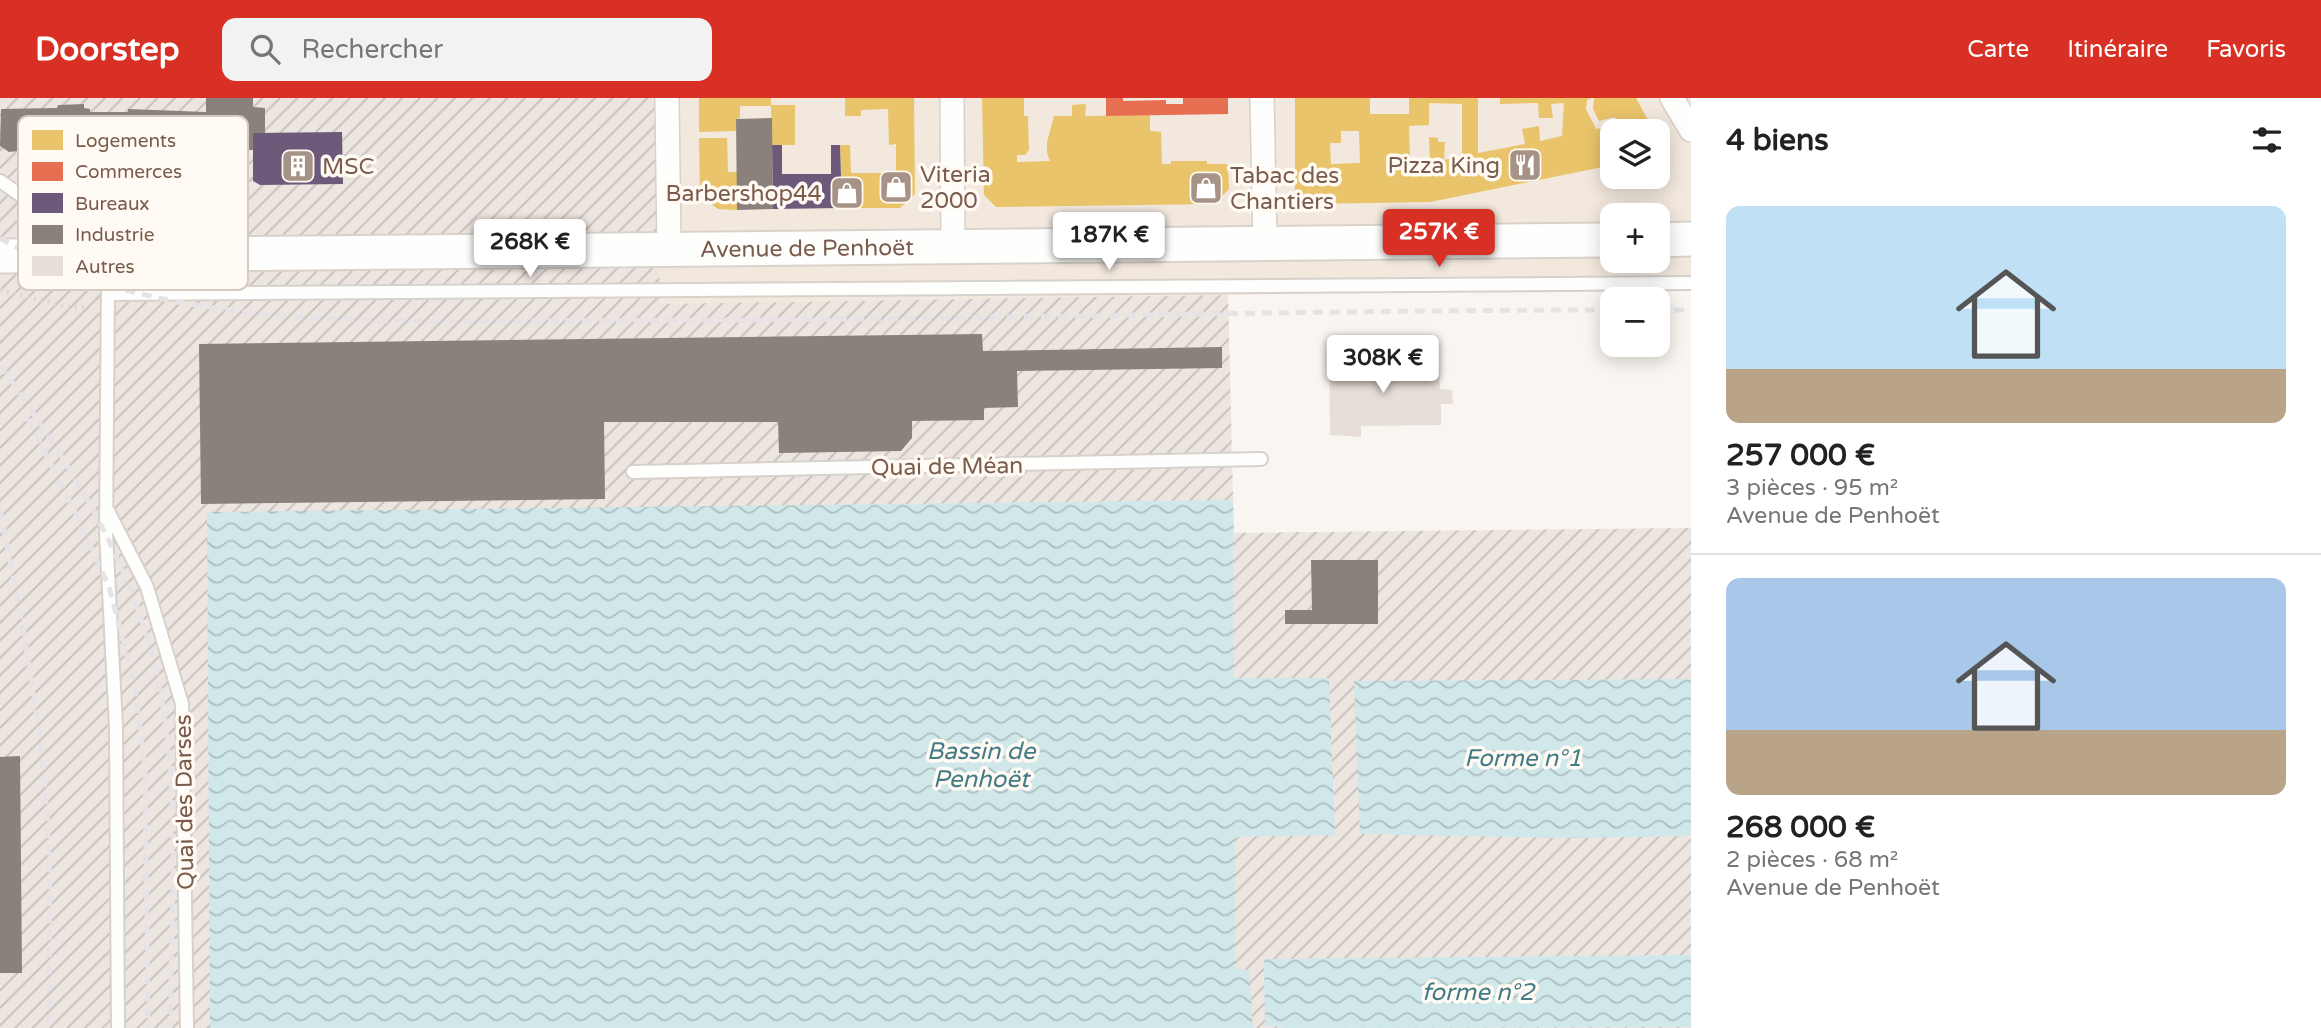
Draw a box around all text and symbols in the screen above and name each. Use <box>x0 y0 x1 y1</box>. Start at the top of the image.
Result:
search box <box>222 18 712 81</box>
text: Doorstep <box>35 30 180 69</box>
icon: search <box>246 30 284 68</box>
text: Rechercher <box>302 34 443 65</box>
text: Carte <box>1967 35 2029 64</box>
text: Itinéraire <box>2067 35 2168 64</box>
text: Favoris <box>2206 35 2286 64</box>
legend <box>18 116 248 290</box>
map controls <box>1600 119 1670 357</box>
button: layers <box>1600 119 1670 189</box>
icon: filters <box>2248 121 2286 159</box>
text: 4 biens <box>1726 122 1829 159</box>
text: Logements <box>75 130 176 152</box>
restaurant icon: Pizza King <box>1506 146 1544 184</box>
building icon: MSC <box>279 147 317 185</box>
place label: Pizza King <box>1388 152 1500 180</box>
place label: MSC <box>322 153 374 181</box>
text: Commerces <box>75 161 182 183</box>
place label: Viteria 2000 <box>920 161 991 215</box>
place label: Tabac des Chantiers <box>1230 162 1339 216</box>
shop icon: Viteria 2000 <box>877 168 915 206</box>
shop icon: Tabac des Chantiers <box>1187 169 1225 207</box>
shop icon: Barbershop44 <box>828 174 866 212</box>
place label: Barbershop44 <box>666 180 822 208</box>
text: Bureaux <box>75 193 150 215</box>
button: + <box>1600 203 1670 273</box>
pin: 257K € <box>1382 209 1496 269</box>
pin: 187K € <box>1052 212 1166 272</box>
text: 257K € <box>1399 218 1479 246</box>
pin: 268K € <box>473 220 587 279</box>
text: 187K € <box>1069 221 1149 249</box>
text: Industrie <box>75 224 154 246</box>
text: 268K € <box>490 228 570 256</box>
street label: Avenue de Penhoët <box>700 234 914 264</box>
icon: home <box>1943 251 2069 377</box>
text: Autres <box>75 256 135 278</box>
button: − <box>1600 287 1670 357</box>
pin: 308K € <box>1326 336 1440 395</box>
text: 308K € <box>1343 344 1423 372</box>
text: 257 000 € <box>1726 437 1875 474</box>
street label: Quai de Méan <box>871 452 1024 482</box>
text: 3 pièces · 95 m² <box>1726 474 1898 502</box>
text: Avenue de Penhoët <box>1726 502 1940 530</box>
icon: home <box>1943 623 2069 749</box>
street label: Quai des Darses <box>169 714 201 890</box>
water label: Bassin de Penhoët <box>927 737 1037 794</box>
water label: Forme n°1 <box>1464 744 1582 773</box>
text: 268 000 € <box>1726 809 1875 846</box>
text: 2 pièces · 68 m² <box>1726 846 1898 874</box>
text: Avenue de Penhoët <box>1726 874 1940 902</box>
water label: forme n°2 <box>1422 978 1536 1007</box>

